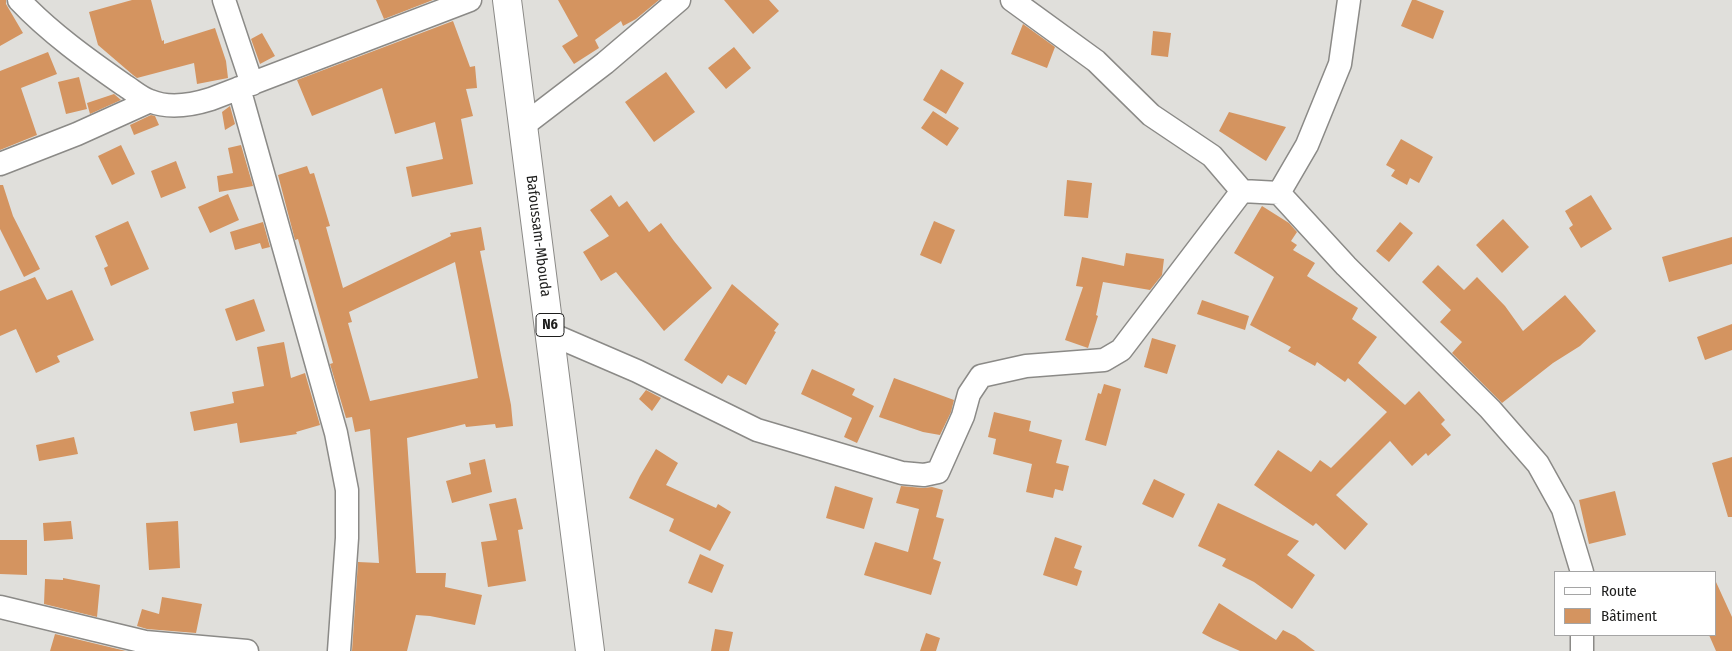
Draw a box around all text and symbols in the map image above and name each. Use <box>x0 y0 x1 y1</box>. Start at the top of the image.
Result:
street label: Bafoussam-Mbouda <box>522 174 554 298</box>
road number: N6 <box>536 314 564 336</box>
legend <box>1554 571 1717 636</box>
text: Route <box>1601 582 1637 600</box>
text: Bâtiment <box>1601 607 1657 625</box>

